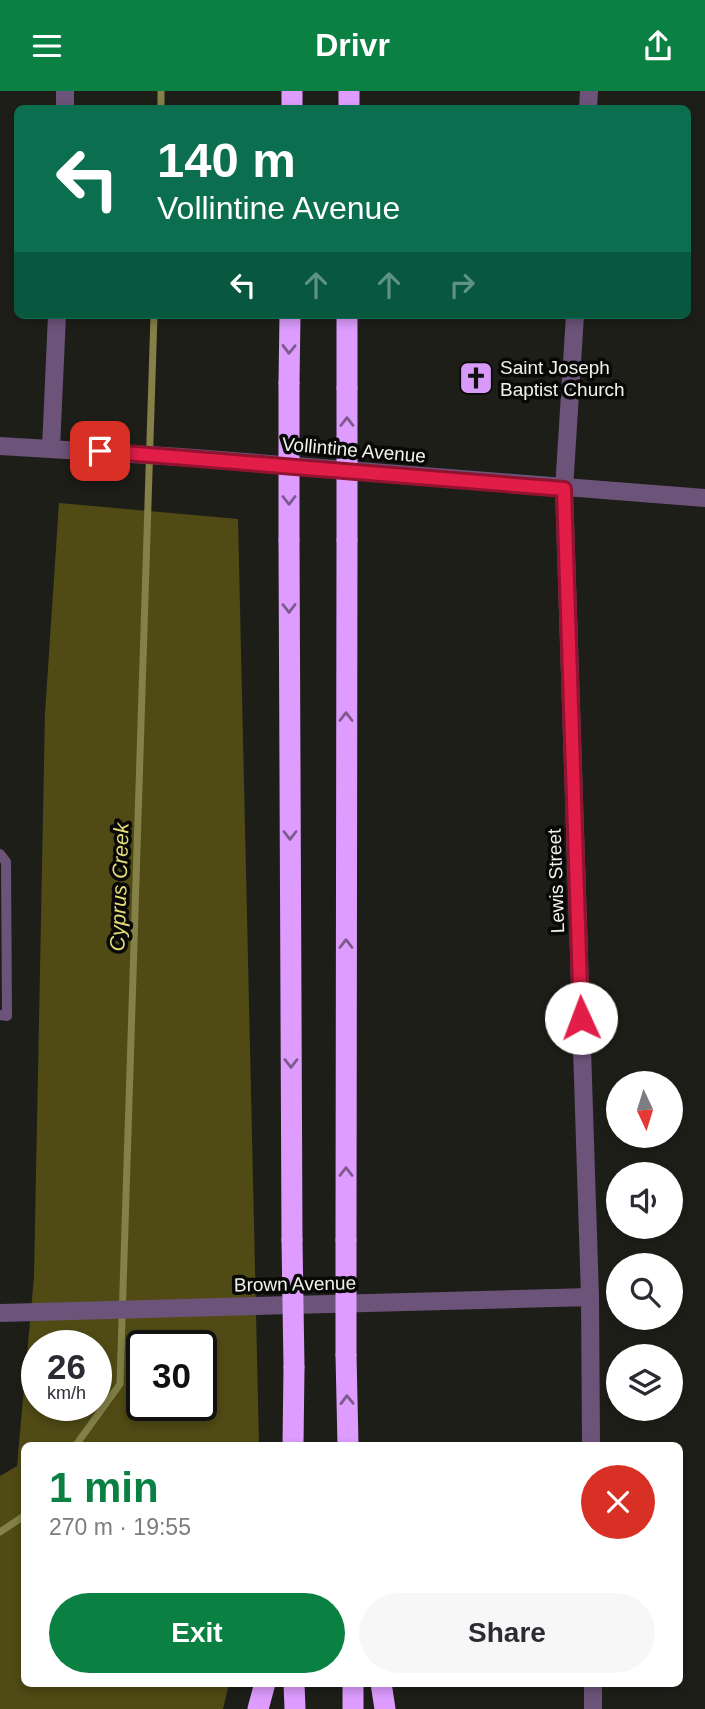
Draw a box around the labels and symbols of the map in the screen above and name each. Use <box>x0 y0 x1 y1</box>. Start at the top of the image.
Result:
one-way arrow <box>281 344 297 355</box>
place label: Saint Joseph Baptist Church <box>500 357 625 400</box>
church icon: Saint Joseph Baptist Church <box>457 359 495 397</box>
one-way arrow <box>339 417 355 427</box>
pin <box>70 421 130 481</box>
street label: Vollintine Avenue <box>281 433 427 467</box>
one-way arrow <box>281 495 297 506</box>
one-way arrow <box>281 603 297 614</box>
one-way arrow <box>338 711 354 721</box>
water label: Cyprus Creek <box>105 821 133 952</box>
street label: Lewis Street <box>544 828 568 934</box>
one-way arrow <box>282 831 298 841</box>
one-way arrow <box>338 938 354 949</box>
position arrow <box>544 981 618 1055</box>
one-way arrow <box>283 1058 299 1069</box>
north arrow <box>606 1071 682 1148</box>
one-way arrow <box>338 1166 354 1176</box>
street label: Brown Avenue <box>234 1272 356 1296</box>
speed limit sign: 30 <box>126 1330 217 1421</box>
one-way arrow <box>339 1394 355 1405</box>

